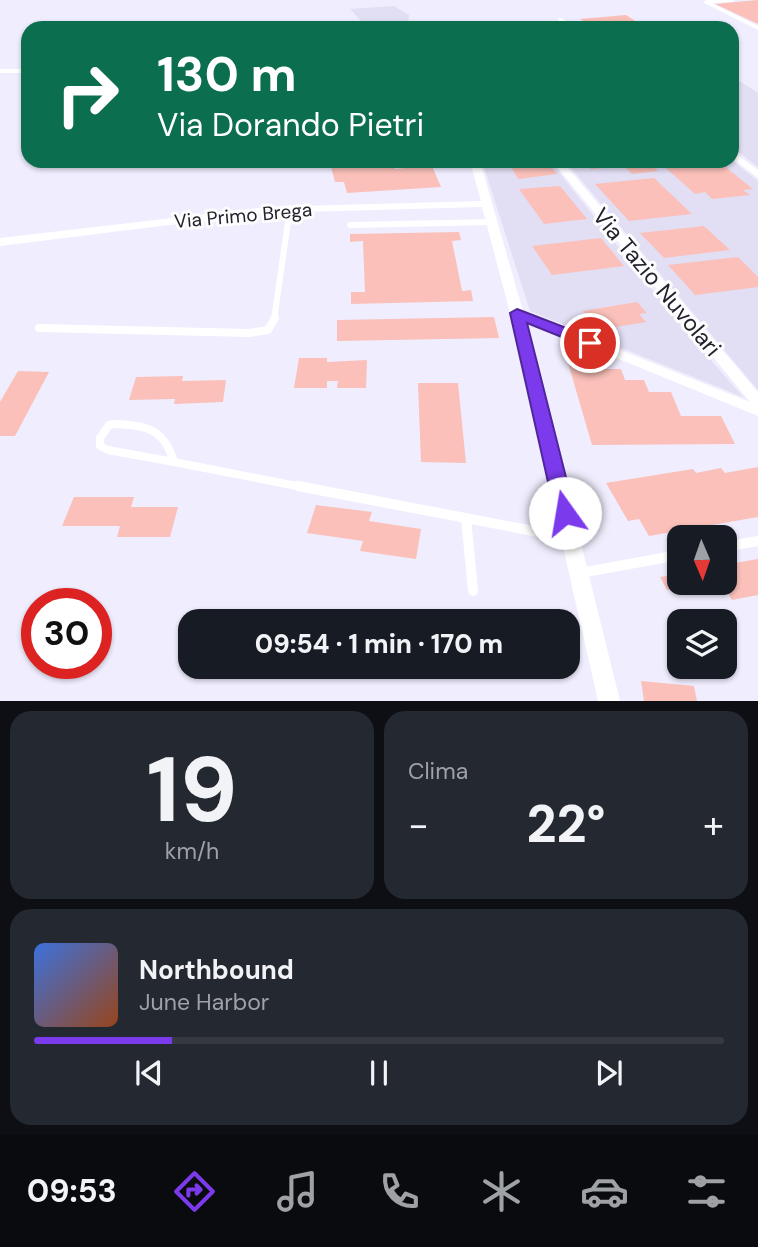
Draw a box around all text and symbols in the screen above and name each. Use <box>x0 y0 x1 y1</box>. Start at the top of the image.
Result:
text: 130 m <box>157 42 297 106</box>
icon: right <box>42 49 133 140</box>
text: Via Dorando Pietri <box>157 104 424 146</box>
street label: Via Primo Brega <box>173 197 313 234</box>
street label: Via Tazio Nuvolari <box>586 201 728 363</box>
pin <box>560 313 620 373</box>
icon: arrive <box>571 324 609 362</box>
position arrow <box>528 476 602 550</box>
north arrow <box>667 525 737 595</box>
map controls <box>667 525 737 679</box>
speed limit sign: 30 <box>21 588 112 679</box>
button: layers <box>667 609 737 679</box>
text: 09:54 · 1 min · 170 m <box>255 627 503 661</box>
text: 19 <box>147 731 237 849</box>
text: Clima <box>408 756 468 786</box>
text: 22° <box>526 790 606 858</box>
text: − <box>408 800 429 850</box>
text: + <box>703 800 724 850</box>
text: km/h <box>165 836 219 866</box>
text: Northbound <box>139 953 294 987</box>
text: June Harbor <box>139 987 269 1017</box>
icon: previous <box>130 1054 168 1092</box>
icon: pause <box>360 1054 398 1092</box>
icon: next <box>590 1054 628 1092</box>
icon: directions <box>170 1167 219 1216</box>
icon: music <box>273 1167 322 1216</box>
icon: phone <box>375 1167 424 1216</box>
icon: climate <box>477 1167 526 1216</box>
icon: car <box>580 1167 629 1216</box>
icon: filters <box>682 1167 731 1216</box>
text: 09:53 <box>27 1170 117 1212</box>

